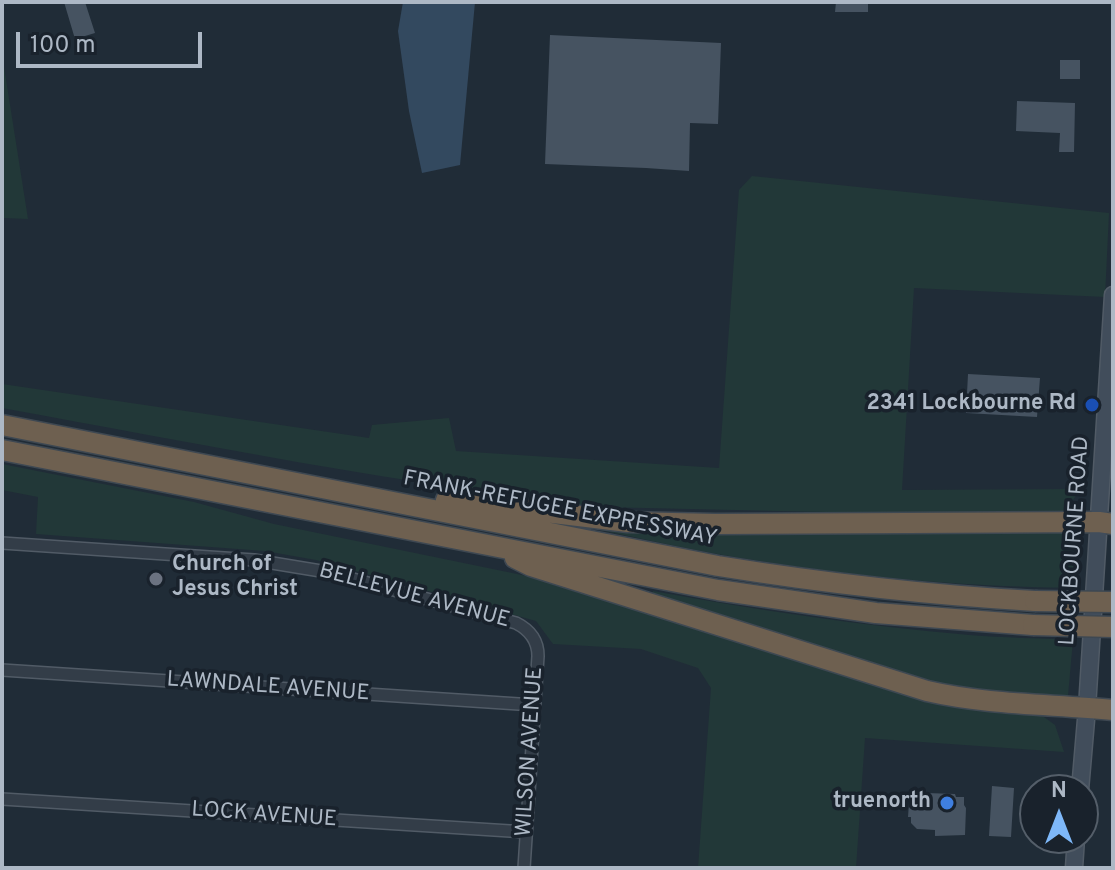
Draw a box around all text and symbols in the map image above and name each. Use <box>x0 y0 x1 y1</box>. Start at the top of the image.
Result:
scale bar <box>20 16 206 66</box>
text: 100 m <box>30 31 96 61</box>
place label: 2341 Lockbourne Rd <box>866 392 1076 418</box>
marker: 2341 Lockbourne Rd <box>1083 396 1101 414</box>
street label: LOCKBOURNE ROAD <box>1056 435 1096 647</box>
street label: FRANK-REFUGEE EXPRESSWAY <box>401 467 719 553</box>
place label: Church of Jesus Christ <box>172 553 298 604</box>
street label: BELLEVUE AVENUE <box>316 559 512 635</box>
marker: Church of Jesus Christ <box>147 570 165 588</box>
street label: WILSON AVENUE <box>512 666 550 838</box>
street label: LAWNDALE AVENUE <box>166 668 370 708</box>
north arrow <box>1019 774 1099 854</box>
text: N <box>1051 778 1067 805</box>
place label: truenorth <box>833 790 931 816</box>
marker: truenorth <box>938 794 956 812</box>
street label: LOCK AVENUE <box>190 798 338 834</box>

